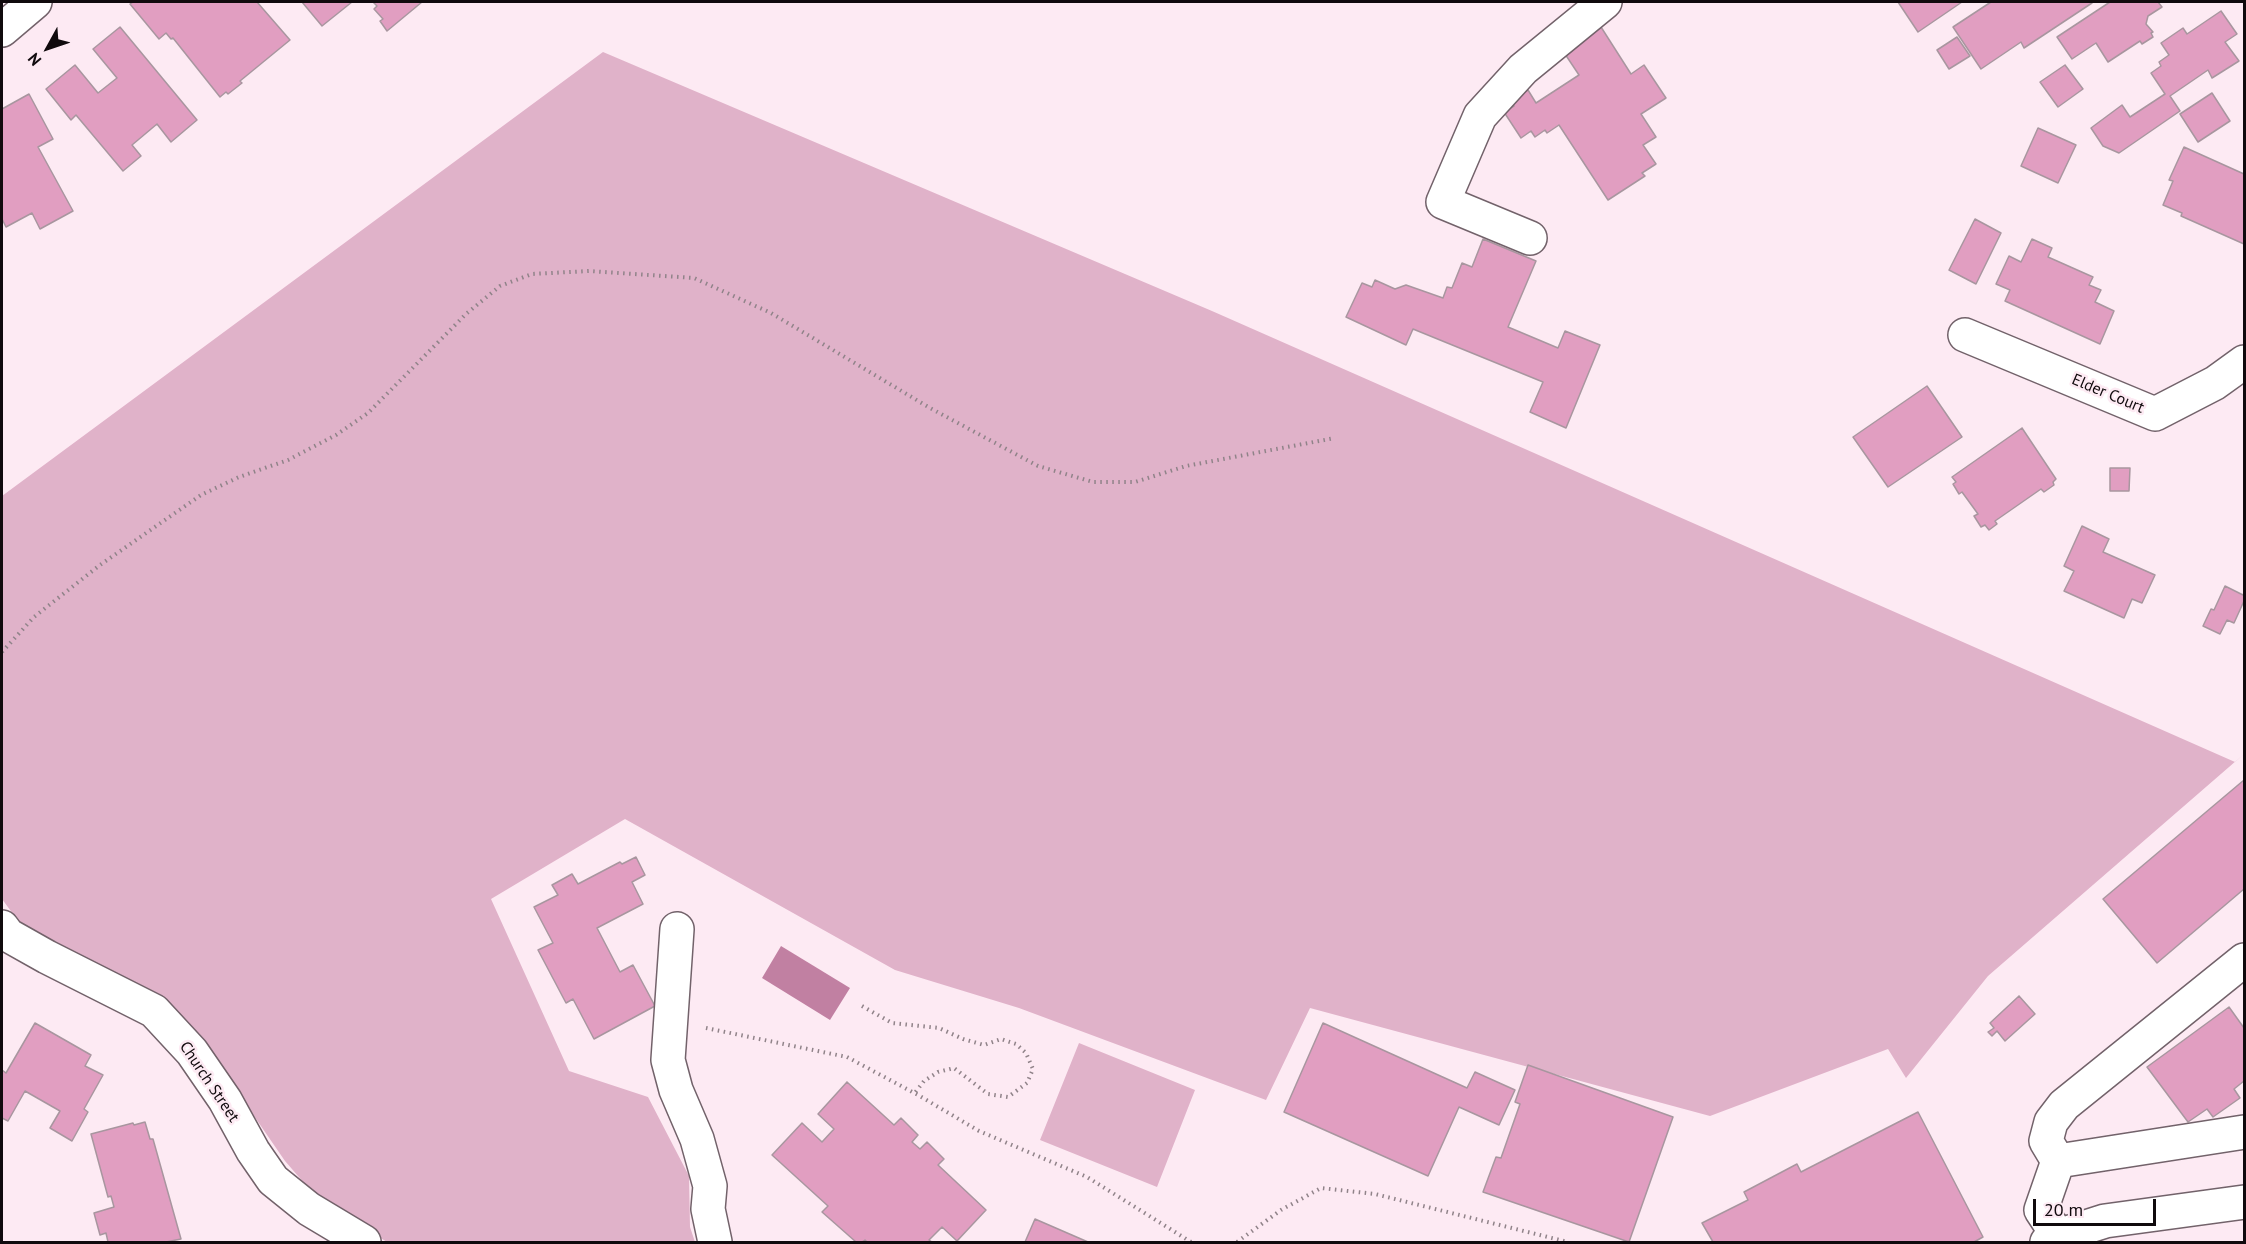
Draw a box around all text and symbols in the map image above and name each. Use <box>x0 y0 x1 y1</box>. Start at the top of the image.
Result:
north arrow <box>18 18 78 78</box>
text: N <box>23 49 45 70</box>
street label: Elder Court <box>2069 370 2147 418</box>
street label: Church Street <box>175 1038 243 1126</box>
scale bar <box>2036 1187 2159 1225</box>
text: 20 m <box>2044 1198 2083 1221</box>

